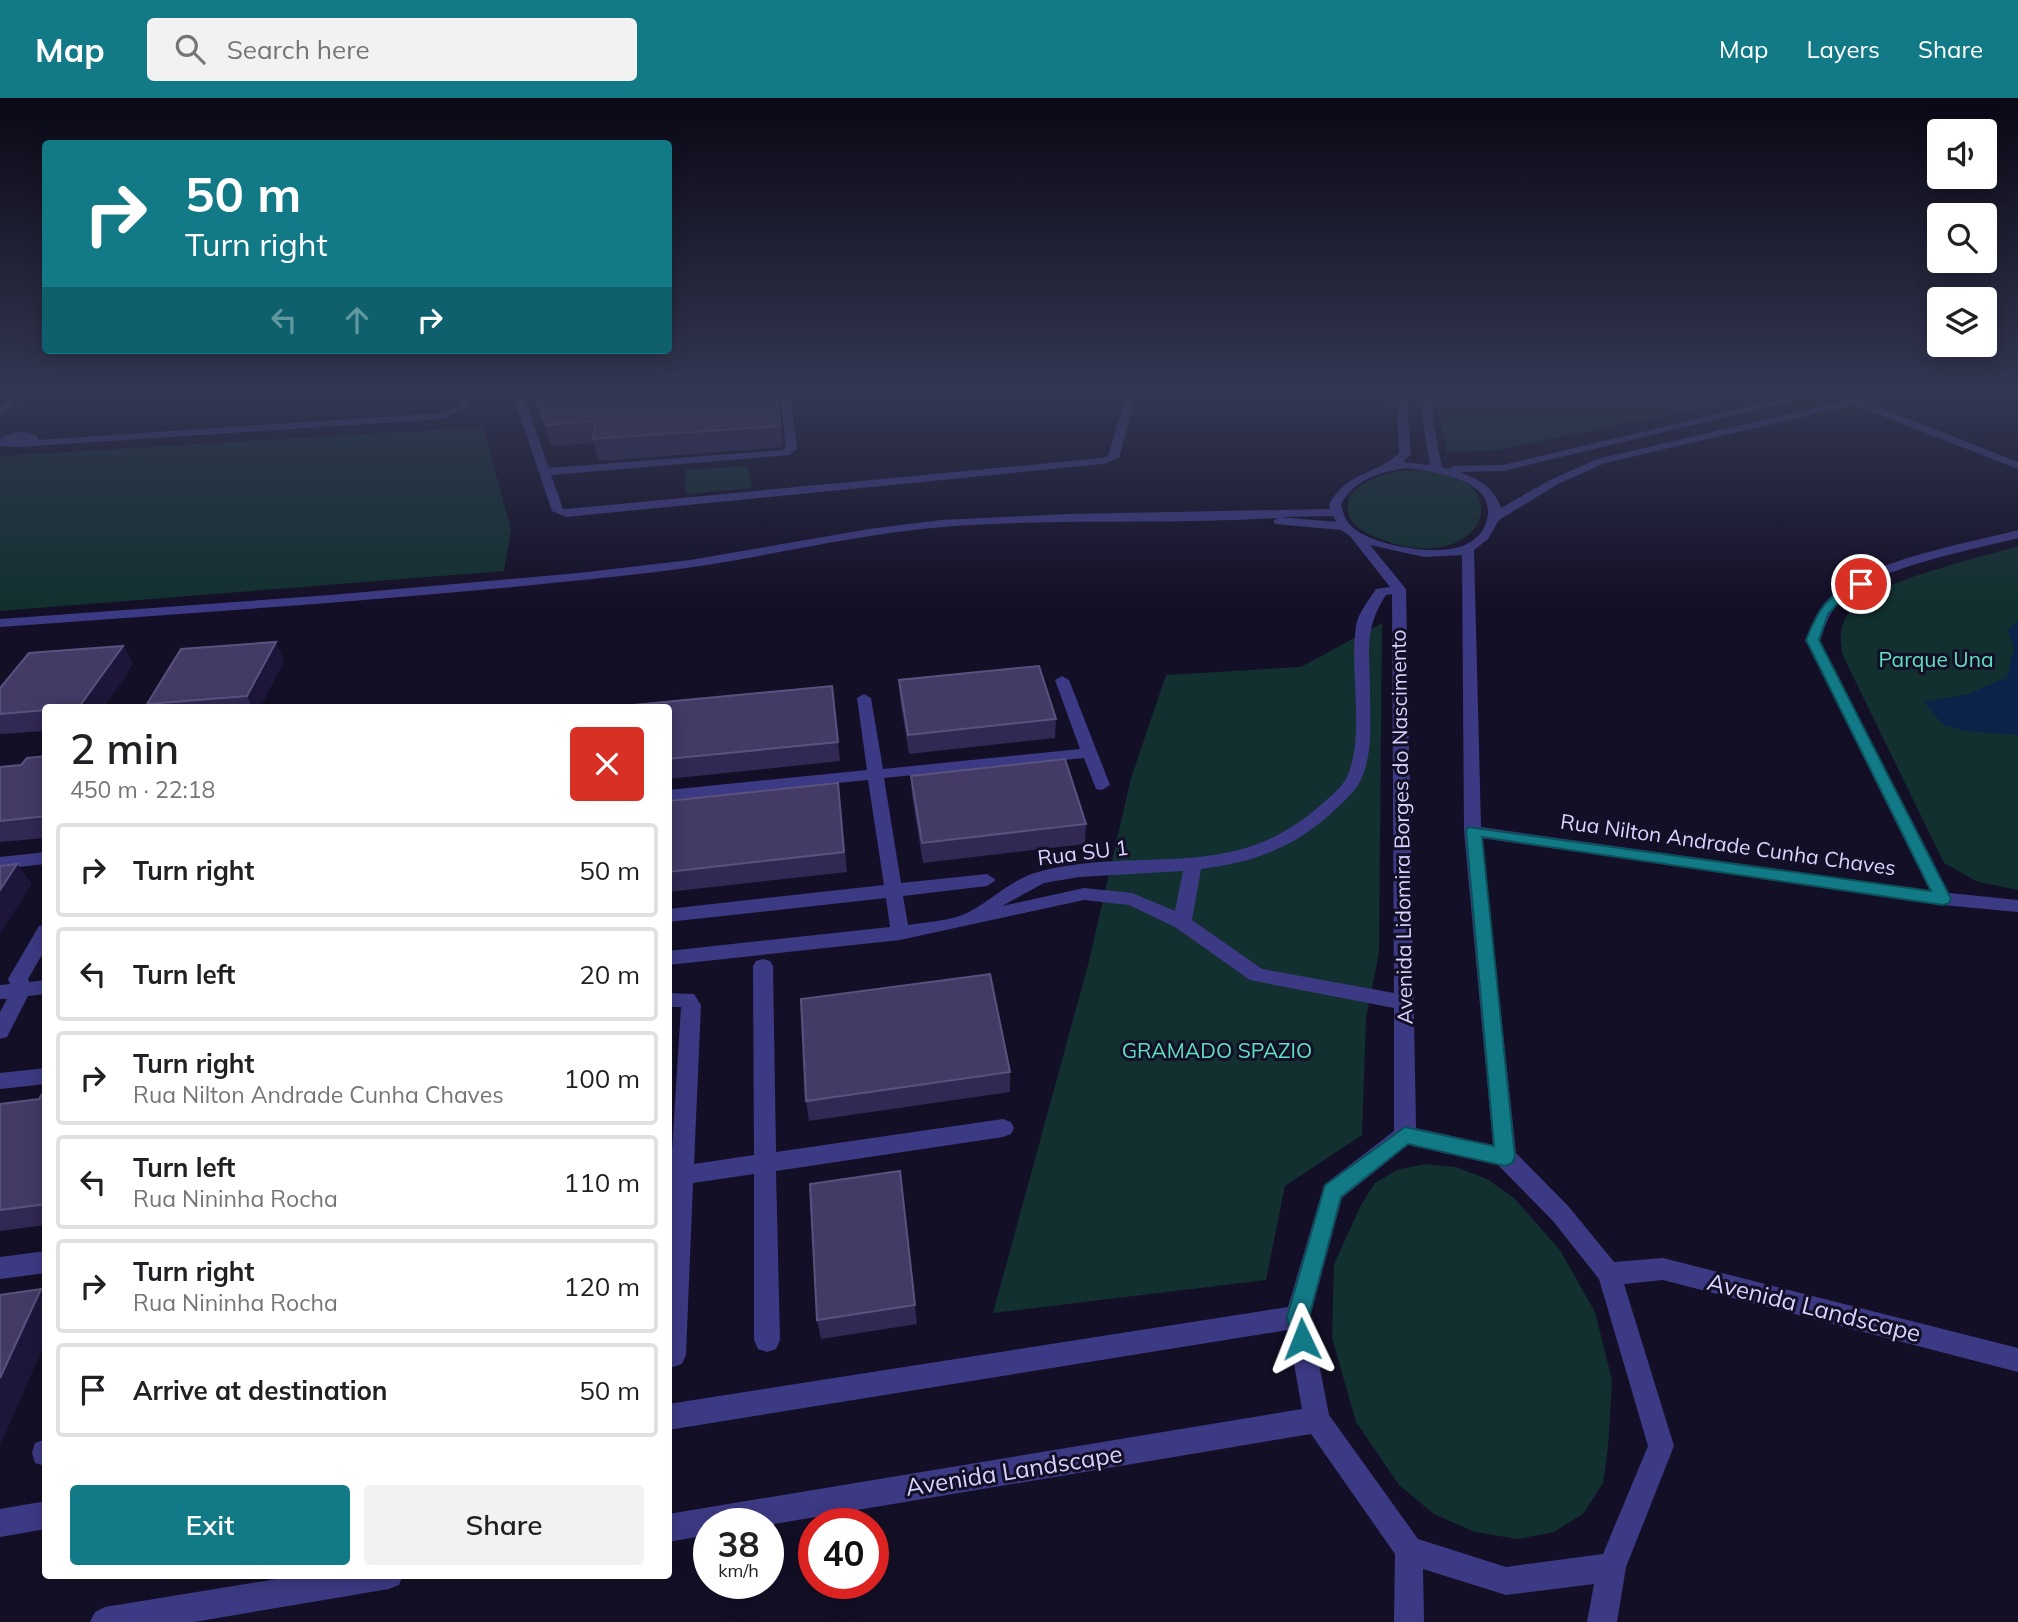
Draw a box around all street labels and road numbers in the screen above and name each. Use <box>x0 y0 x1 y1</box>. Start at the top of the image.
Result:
street label: Avenida Lidomira Borges do Nascimento <box>1385 629 1417 1025</box>
street label: Rua Nilton Andrade Cunha Chaves <box>1559 808 1897 880</box>
street label: Rua SU 1 <box>1036 834 1130 870</box>
street label: Avenida Landscape <box>1704 1266 1924 1348</box>
street label: Avenida Landscape <box>903 1438 1124 1502</box>

